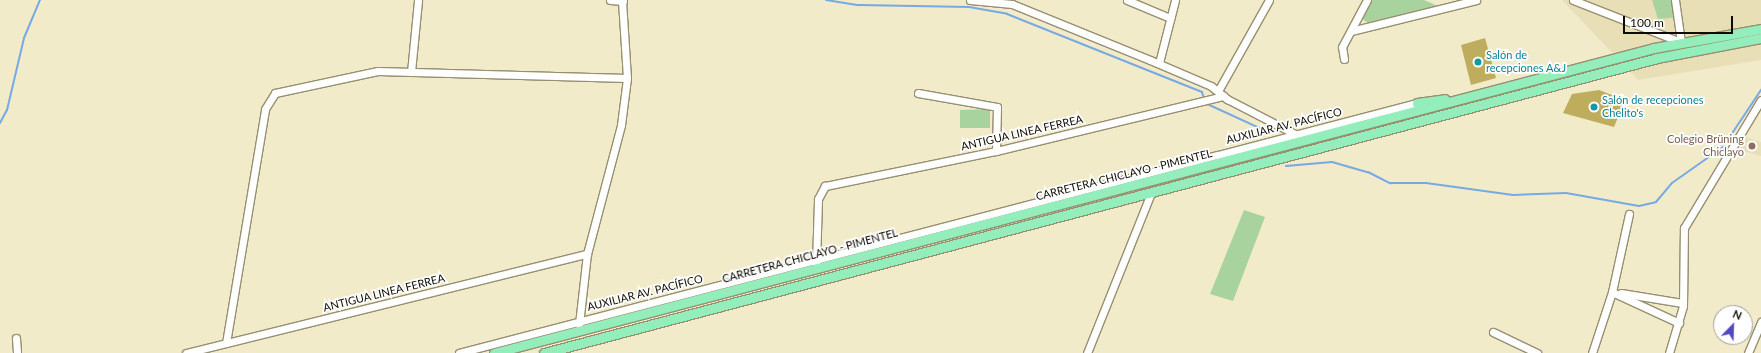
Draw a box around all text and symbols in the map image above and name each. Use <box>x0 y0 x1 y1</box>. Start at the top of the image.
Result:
scale bar <box>1625 8 1735 34</box>
text: 100 m <box>1630 15 1664 30</box>
place label: Salón de recepciones A&J <box>1486 49 1566 75</box>
marker: Salón de recepciones A&J <box>1473 57 1483 67</box>
place label: Salón de recepciones Chelito's <box>1602 94 1703 120</box>
marker: Salón de recepciones Chelito's <box>1589 102 1599 112</box>
street label: AUXILIAR AV. PACÍFICO <box>1224 105 1344 147</box>
street label: ANTIGUA LINEA FERREA <box>959 112 1085 154</box>
place label: Colegio Brüning Chiclayo <box>1667 133 1744 159</box>
marker: Colegio Brüning Chiclayo <box>1747 141 1757 151</box>
street label: CARRETERA CHICLAYO - PIMENTEL <box>1034 147 1214 203</box>
street label: CARRETERA CHICLAYO - PIMENTEL <box>721 226 899 286</box>
street label: ANTIGUA LINEA FERREA <box>322 271 446 315</box>
street label: AUXILIAR AV. PACÍFICO <box>585 272 705 314</box>
north arrow <box>1713 305 1753 345</box>
text: N <box>1731 307 1744 322</box>

